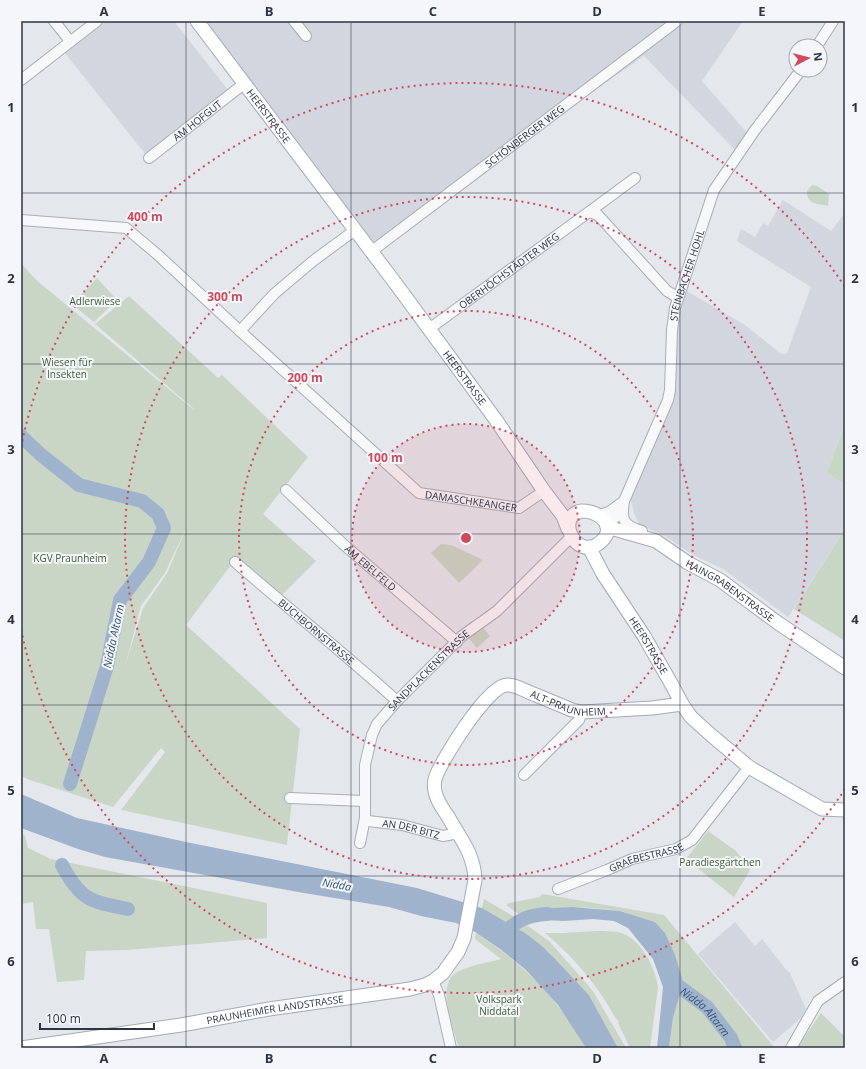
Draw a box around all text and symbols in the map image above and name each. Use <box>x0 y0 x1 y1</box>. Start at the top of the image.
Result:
text: A <box>100 2 109 20</box>
text: B <box>265 2 274 20</box>
text: C <box>429 2 437 20</box>
text: D <box>592 2 602 20</box>
text: E <box>758 2 766 20</box>
north arrow <box>788 38 828 78</box>
text: N <box>810 51 826 62</box>
street label: HEERSTRASSE <box>244 86 294 146</box>
street label: AM HOFGUT <box>170 97 225 144</box>
text: 1 <box>7 98 15 116</box>
text: 1 <box>851 98 859 116</box>
street label: SCHÖNBERGER WEG <box>482 101 567 171</box>
text: 400 m <box>127 208 163 225</box>
street label: STEINBACHER HOHL <box>666 227 708 322</box>
street label: OBERHÖCHSTÄDTER WEG <box>456 229 562 312</box>
text: 2 <box>7 269 15 287</box>
text: 2 <box>851 269 859 287</box>
text: 300 m <box>207 288 243 305</box>
park label: Adlerwiese <box>70 294 121 308</box>
street label: HEERSTRASSE <box>440 347 490 408</box>
park label: Wiesen für Insekten <box>42 355 92 381</box>
text: 200 m <box>287 369 323 386</box>
text: 3 <box>7 440 15 458</box>
text: 3 <box>851 440 859 458</box>
text: 100 m <box>367 449 403 466</box>
street label: DAMASCHKEANGER <box>424 487 518 515</box>
centre of rings <box>459 531 473 545</box>
street label: AM EBELFELD <box>342 542 399 594</box>
park label: KGV Praunheim <box>33 551 107 565</box>
street label: HAINGRABENSTRASSE <box>683 556 777 625</box>
street label: BUCHBORNSTRASSE <box>276 595 357 667</box>
water label: Nidda Altarm <box>99 603 127 669</box>
text: 4 <box>7 610 15 628</box>
text: 4 <box>851 610 859 628</box>
street label: HEERSTRASSE <box>626 614 671 676</box>
street label: SANDPLACKENSTRASSE <box>385 626 472 714</box>
street label: ALT-PRAUNHEIM <box>528 687 606 719</box>
text: 5 <box>7 781 15 799</box>
text: 5 <box>851 781 859 799</box>
street label: AN DER BITZ <box>382 816 442 842</box>
street label: GRAEBESTRASSE <box>607 839 686 875</box>
park label: Paradiesgärtchen <box>679 855 761 869</box>
water label: Nidda <box>321 874 353 894</box>
text: 6 <box>7 952 15 970</box>
text: 6 <box>851 952 859 970</box>
water label: Nidda Altarm <box>678 983 734 1039</box>
street label: PRAUNHEIMER LANDSTRASSE <box>205 991 345 1027</box>
park label: Volkspark Niddatal <box>476 992 523 1018</box>
scale bar <box>40 1005 154 1031</box>
text: 100 m <box>46 1010 81 1027</box>
text: A <box>100 1049 109 1067</box>
text: B <box>265 1049 274 1067</box>
text: C <box>429 1049 437 1067</box>
text: D <box>592 1049 602 1067</box>
text: E <box>758 1049 766 1067</box>

